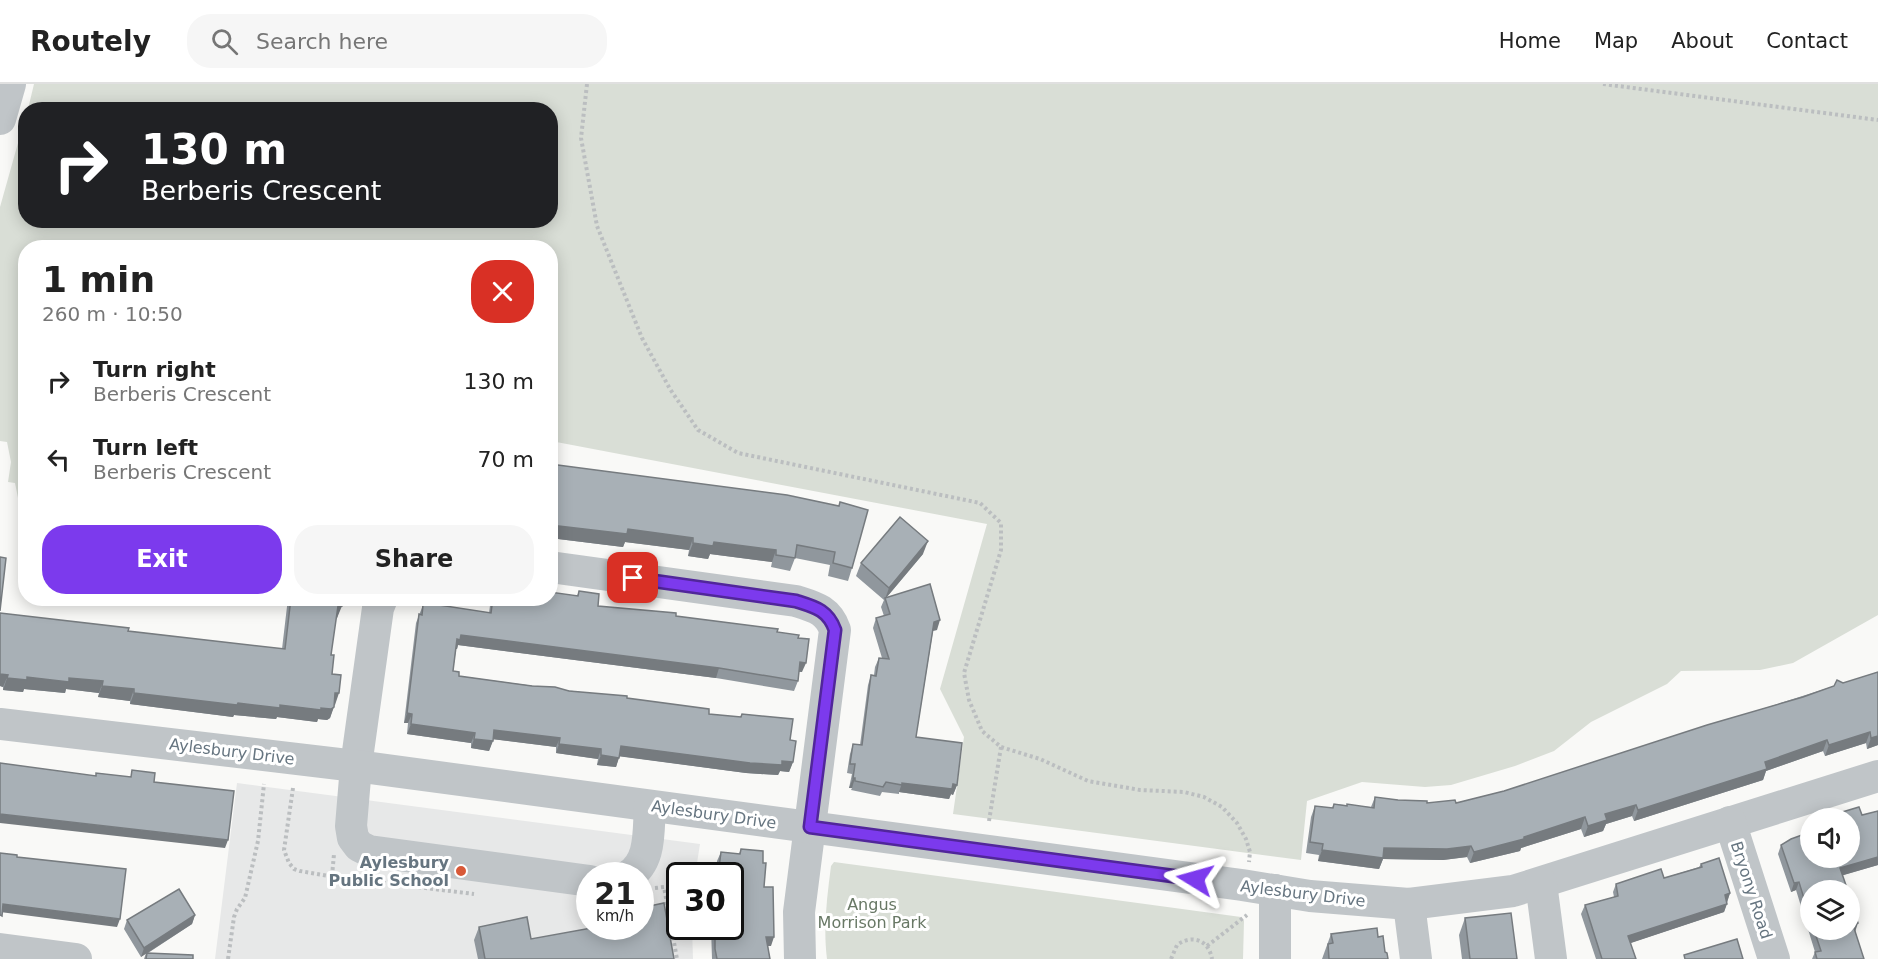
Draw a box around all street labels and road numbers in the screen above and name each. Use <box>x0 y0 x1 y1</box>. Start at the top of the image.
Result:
street label: Aylesbury Drive <box>168 734 296 769</box>
street label: Aylesbury Drive <box>650 796 778 833</box>
street label: Bryony Road <box>1727 839 1776 941</box>
street label: Aylesbury Drive <box>1239 876 1367 911</box>

